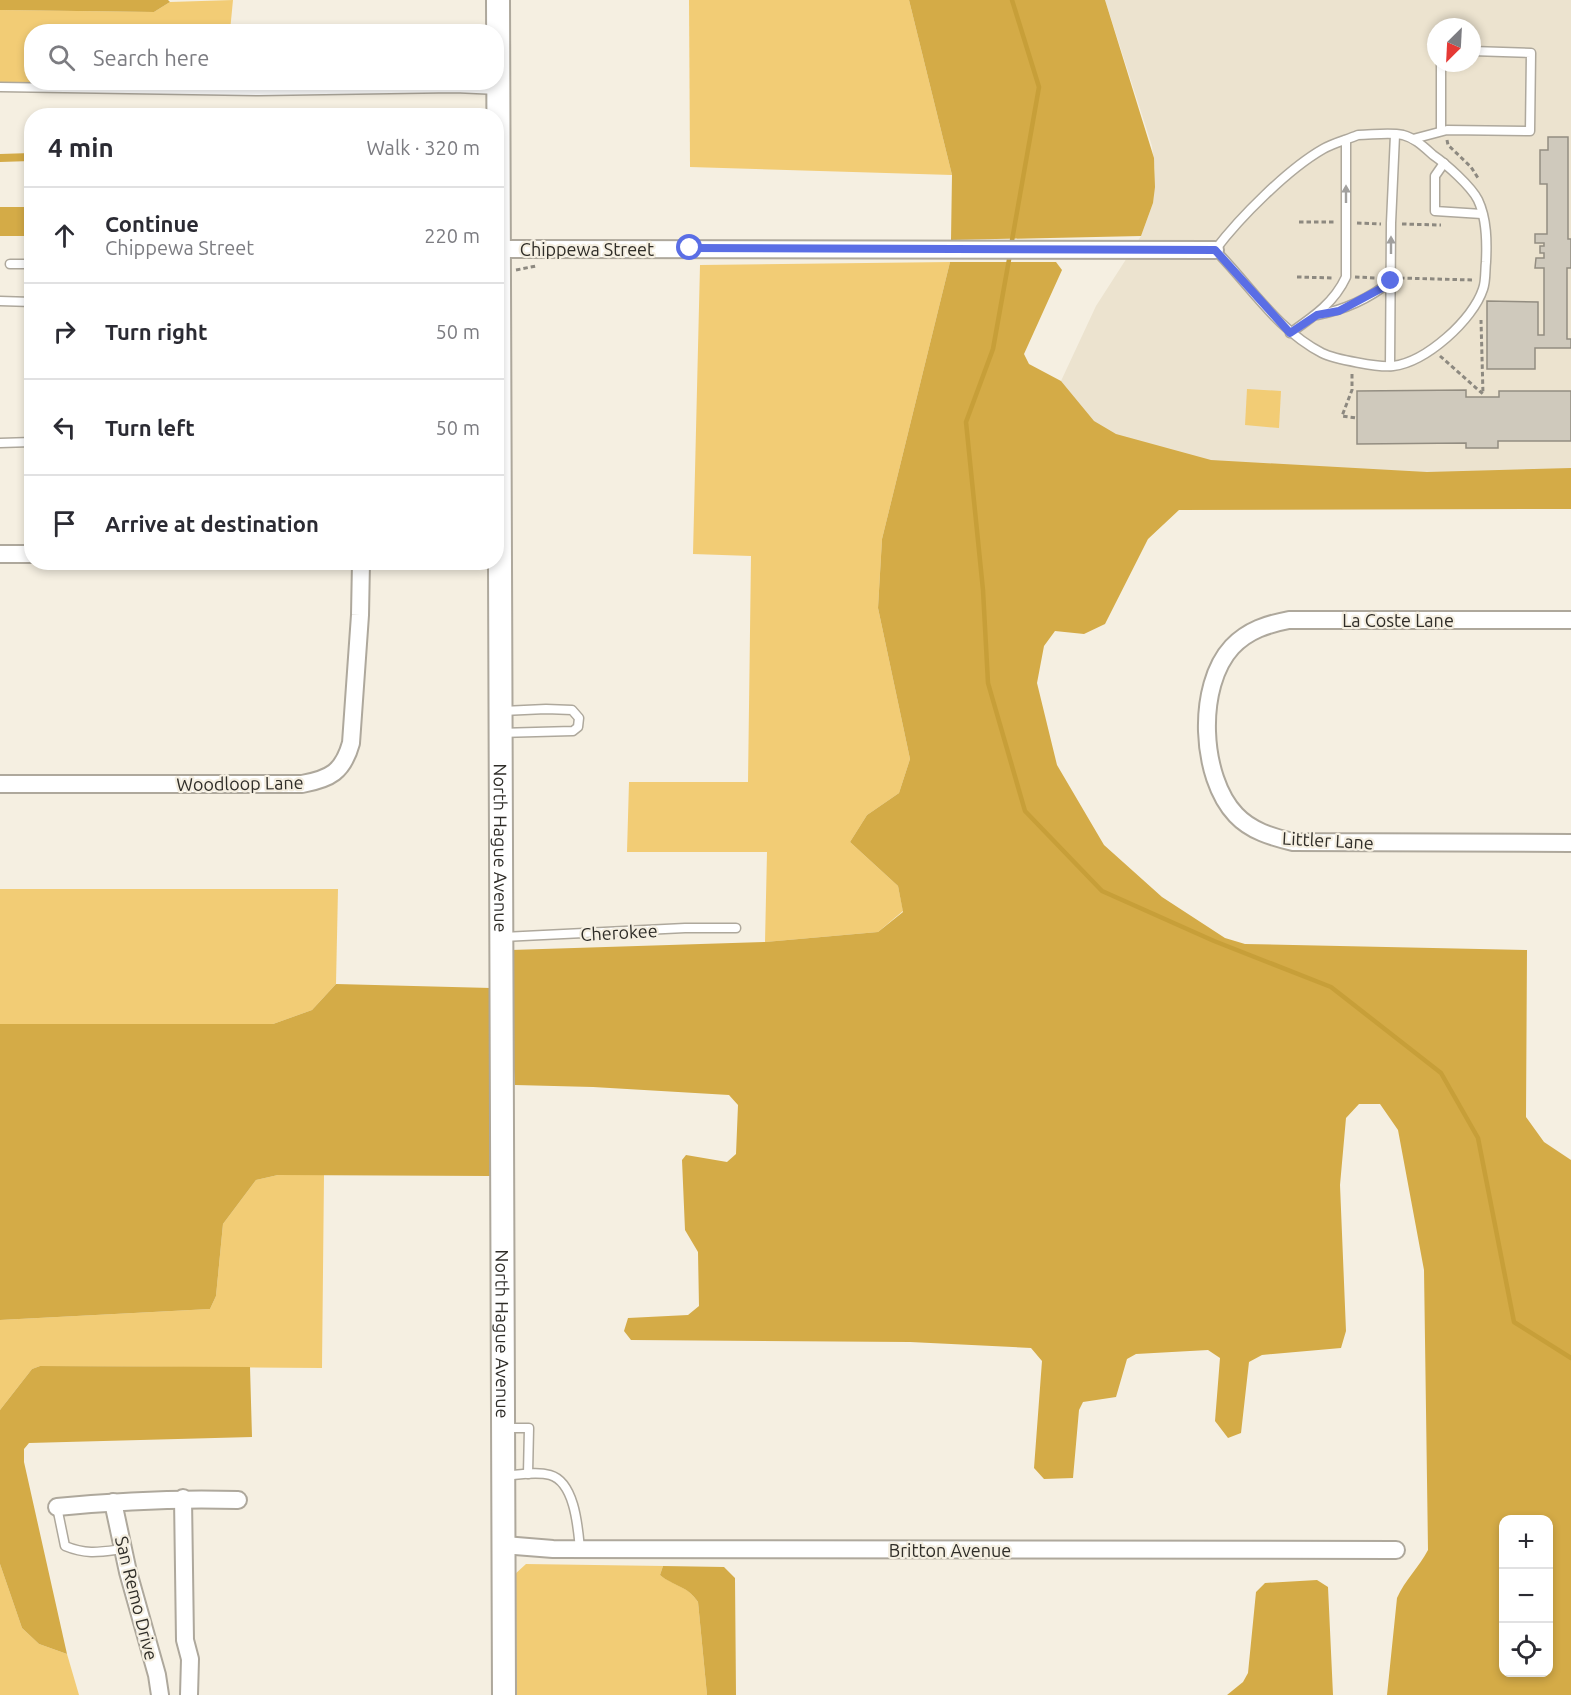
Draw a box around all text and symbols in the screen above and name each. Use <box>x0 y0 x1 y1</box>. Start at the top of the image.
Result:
north arrow <box>1427 18 1481 72</box>
search box <box>24 24 504 90</box>
icon: search <box>45 41 78 74</box>
text: Search here <box>93 45 209 70</box>
text: 4 min <box>48 133 114 162</box>
text: Walk · 320 m <box>367 136 480 159</box>
one-way arrow <box>1341 184 1351 203</box>
text: Continue <box>105 211 199 236</box>
icon: ahead <box>48 219 81 252</box>
text: 220 m <box>424 224 480 247</box>
route start <box>676 234 702 260</box>
one-way arrow <box>1386 235 1396 254</box>
text: Chippewa Street <box>105 236 254 259</box>
street label: Chippewa Street <box>520 239 654 259</box>
route end <box>1377 267 1403 293</box>
icon: right <box>48 315 81 348</box>
text: Turn right <box>105 319 207 344</box>
text: 50 m <box>436 320 480 343</box>
icon: left <box>48 411 81 444</box>
text: Turn left <box>105 415 195 440</box>
text: 50 m <box>436 416 480 439</box>
icon: arrive <box>48 507 81 540</box>
text: Arrive at destination <box>105 511 319 536</box>
street label: La Coste Lane <box>1342 610 1454 630</box>
street label: North Hague Avenue <box>491 764 511 932</box>
street label: Woodloop Lane <box>176 772 304 794</box>
street label: Littler Lane <box>1282 828 1374 852</box>
street label: Cherokee <box>580 920 658 944</box>
street label: North Hague Avenue <box>492 1250 513 1418</box>
map controls <box>1499 1515 1553 1677</box>
button: + <box>1499 1515 1553 1569</box>
street label: San Remo Drive <box>112 1534 162 1662</box>
street label: Britton Avenue <box>889 1540 1011 1560</box>
button: − <box>1499 1569 1553 1623</box>
button: locate <box>1499 1623 1553 1677</box>

